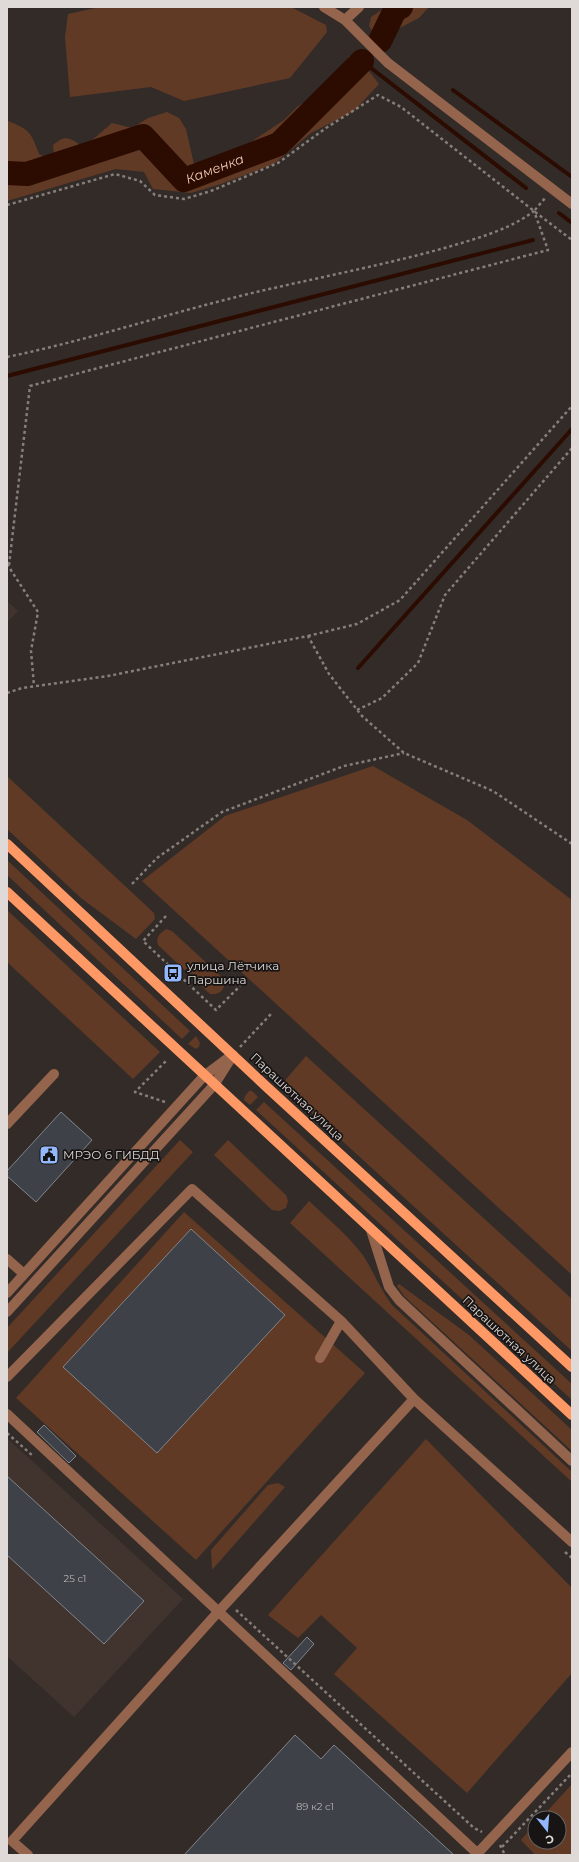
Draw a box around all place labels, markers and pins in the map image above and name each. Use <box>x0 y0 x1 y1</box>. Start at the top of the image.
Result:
place label: улица Лётчика Паршина <box>186 958 279 987</box>
bus stop icon: улица Лётчика Паршина <box>162 962 184 984</box>
public building icon: МРЭО 6 ГИБДД <box>38 1144 60 1166</box>
place label: МРЭО 6 ГИБДД <box>63 1147 160 1162</box>

